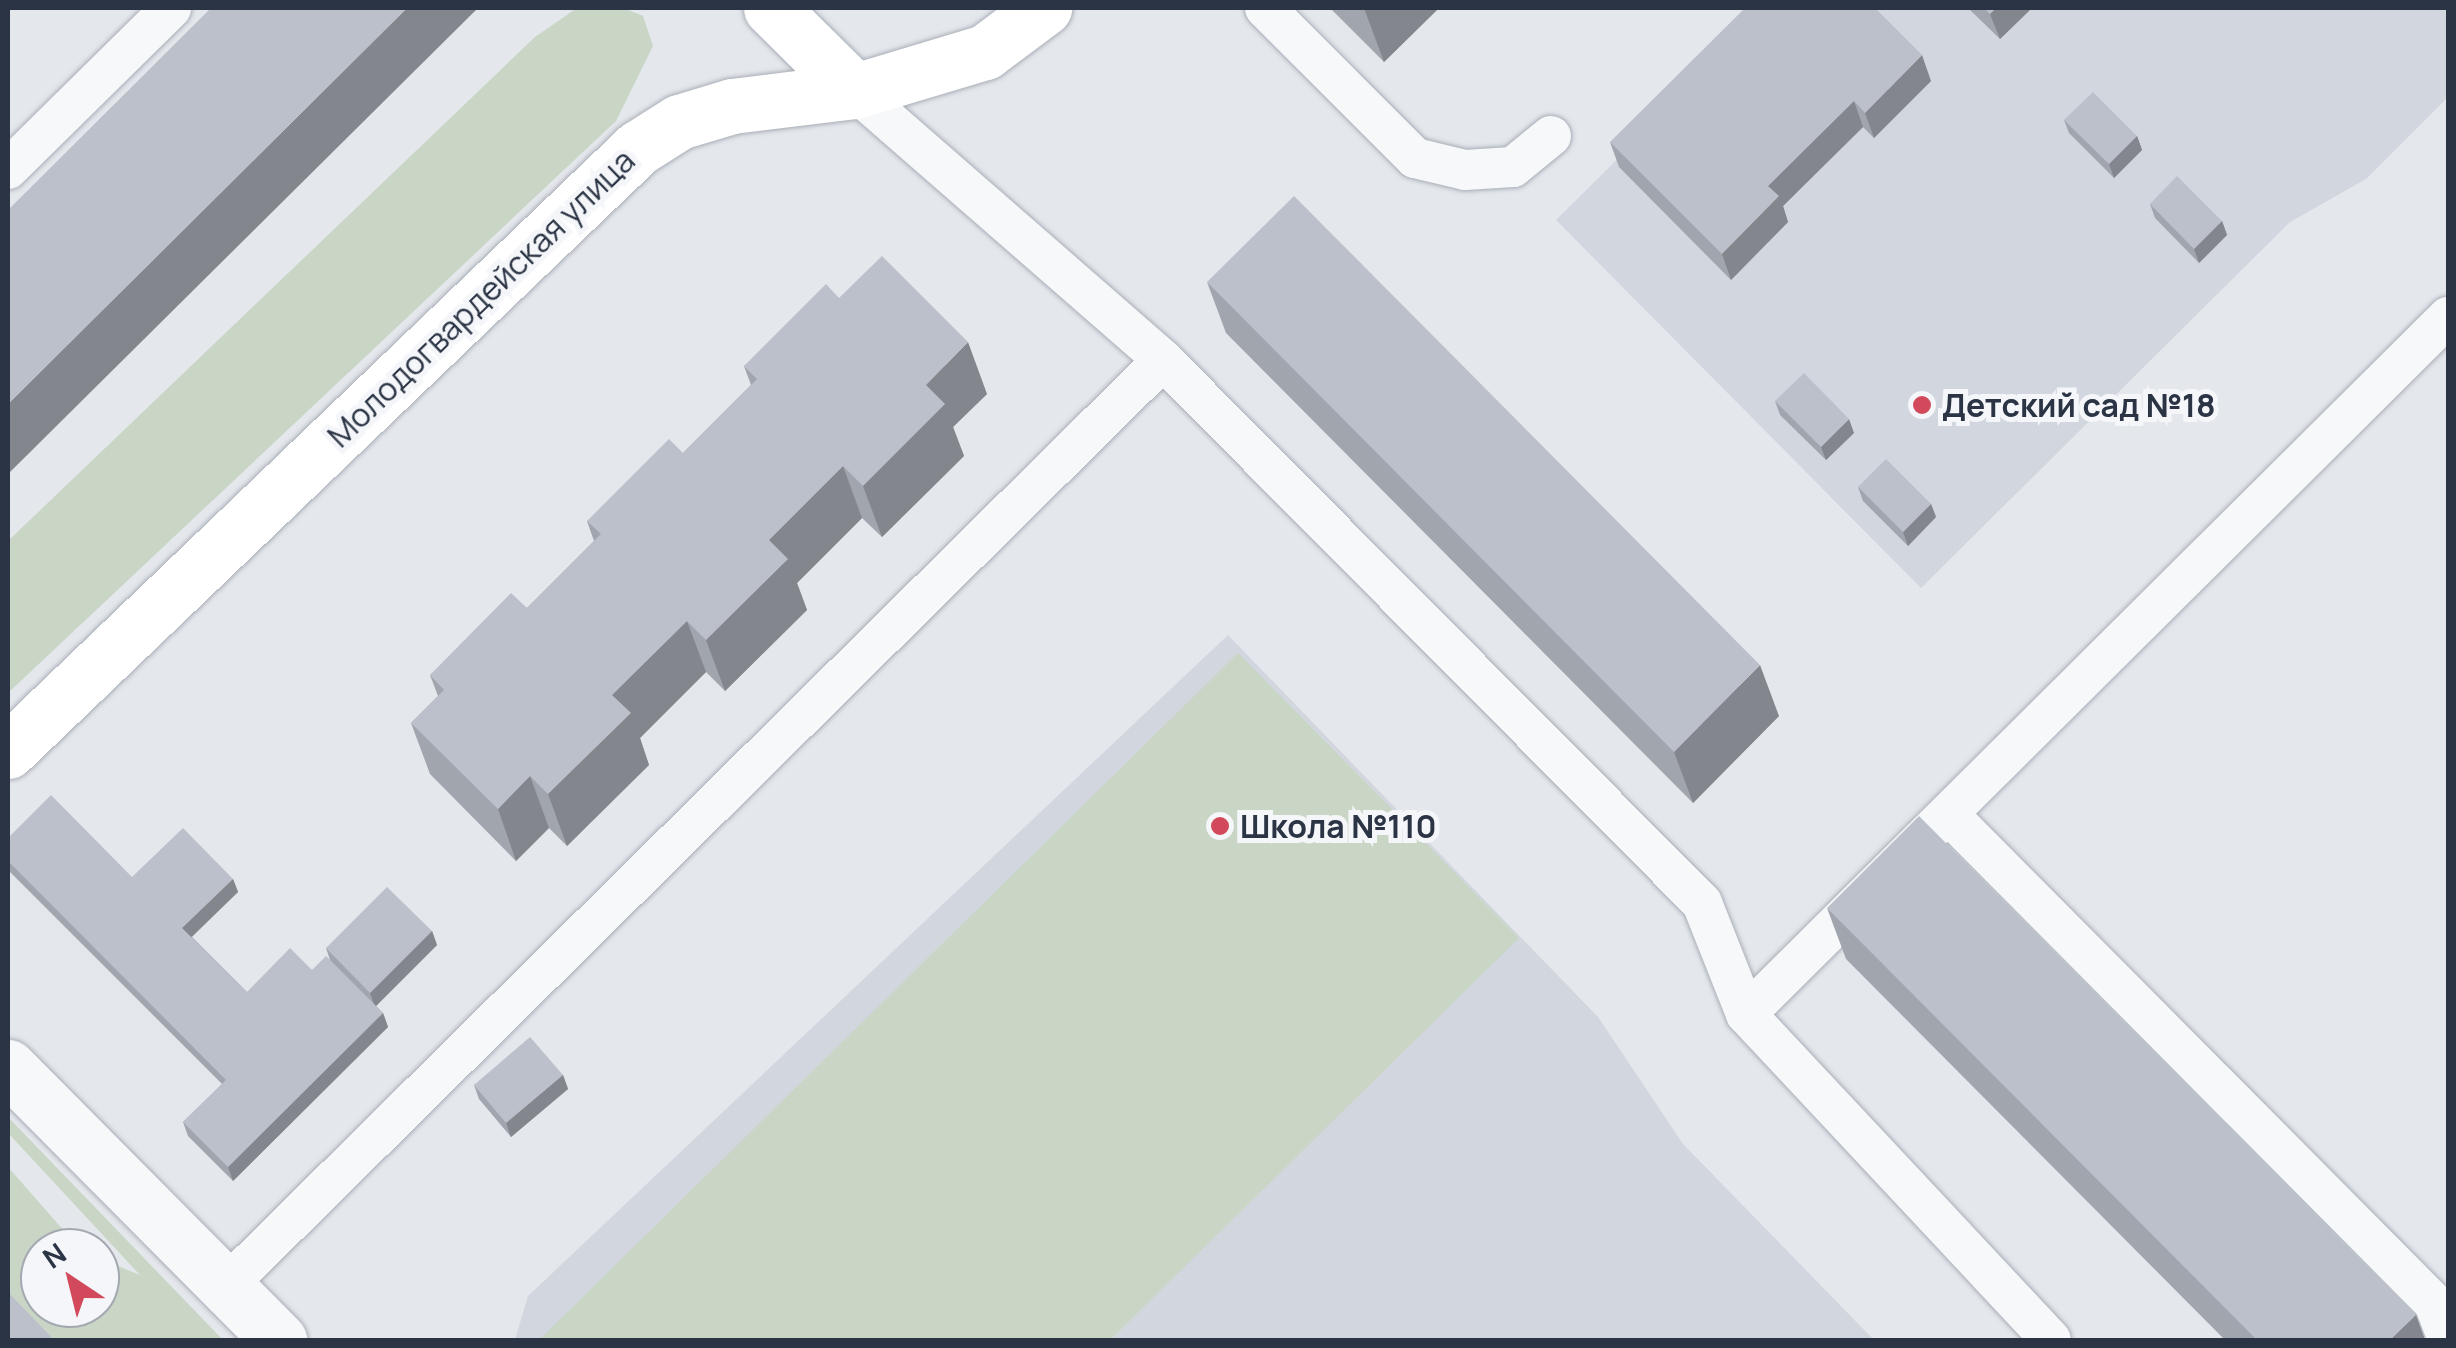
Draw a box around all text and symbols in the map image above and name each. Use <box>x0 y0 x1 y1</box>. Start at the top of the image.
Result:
street label: Молодогвардейская улица <box>320 141 642 455</box>
place label: Детский сад №18 <box>1942 386 2216 424</box>
marker: Детский сад №18 <box>1911 394 1933 416</box>
place label: Школа №110 <box>1240 807 1436 845</box>
marker: Школа №110 <box>1209 815 1231 837</box>
north arrow <box>20 1228 120 1328</box>
text: N <box>35 1234 73 1276</box>

